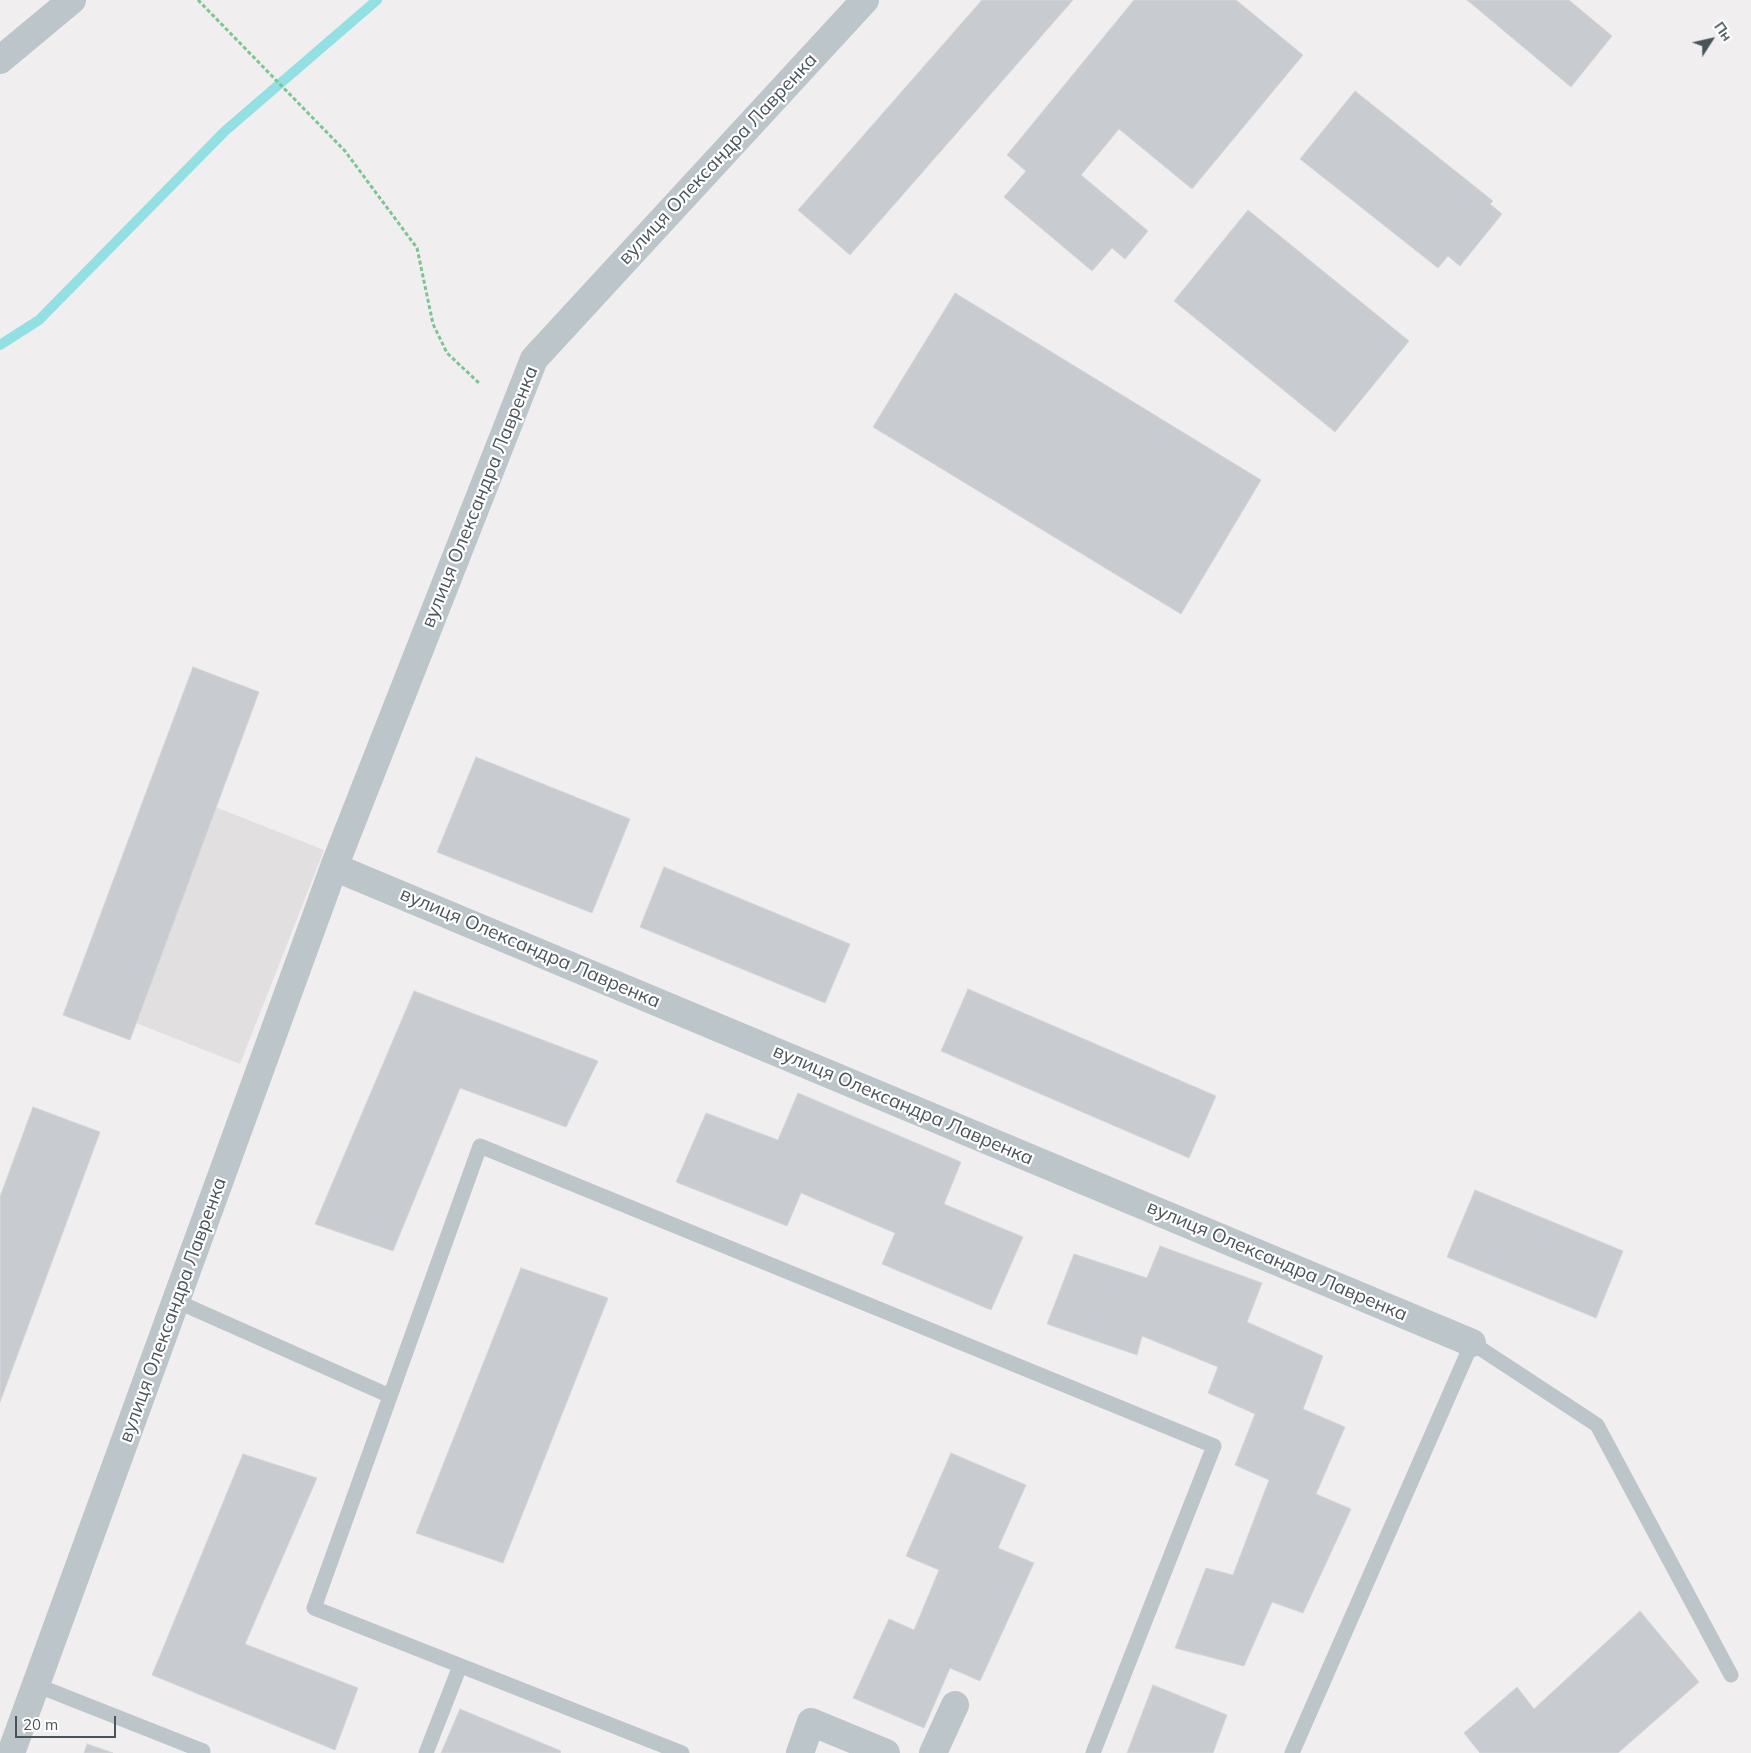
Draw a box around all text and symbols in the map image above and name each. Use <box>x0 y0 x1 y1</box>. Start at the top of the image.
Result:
north arrow <box>1686 15 1736 65</box>
text: Пн <box>1710 18 1736 45</box>
street label: вулиця Олександра Лавренка <box>614 49 822 269</box>
street label: вулиця Олександра Лавренка <box>417 363 543 631</box>
street label: вулиця Олександра Лавренка <box>397 883 663 1013</box>
street label: вулиця Олександра Лавренка <box>770 1040 1036 1170</box>
street label: вулиця Олександра Лавренка <box>114 1174 232 1446</box>
street label: вулиця Олександра Лавренка <box>1144 1196 1410 1326</box>
scale bar <box>18 1706 119 1738</box>
text: 20 m <box>23 1715 58 1734</box>

